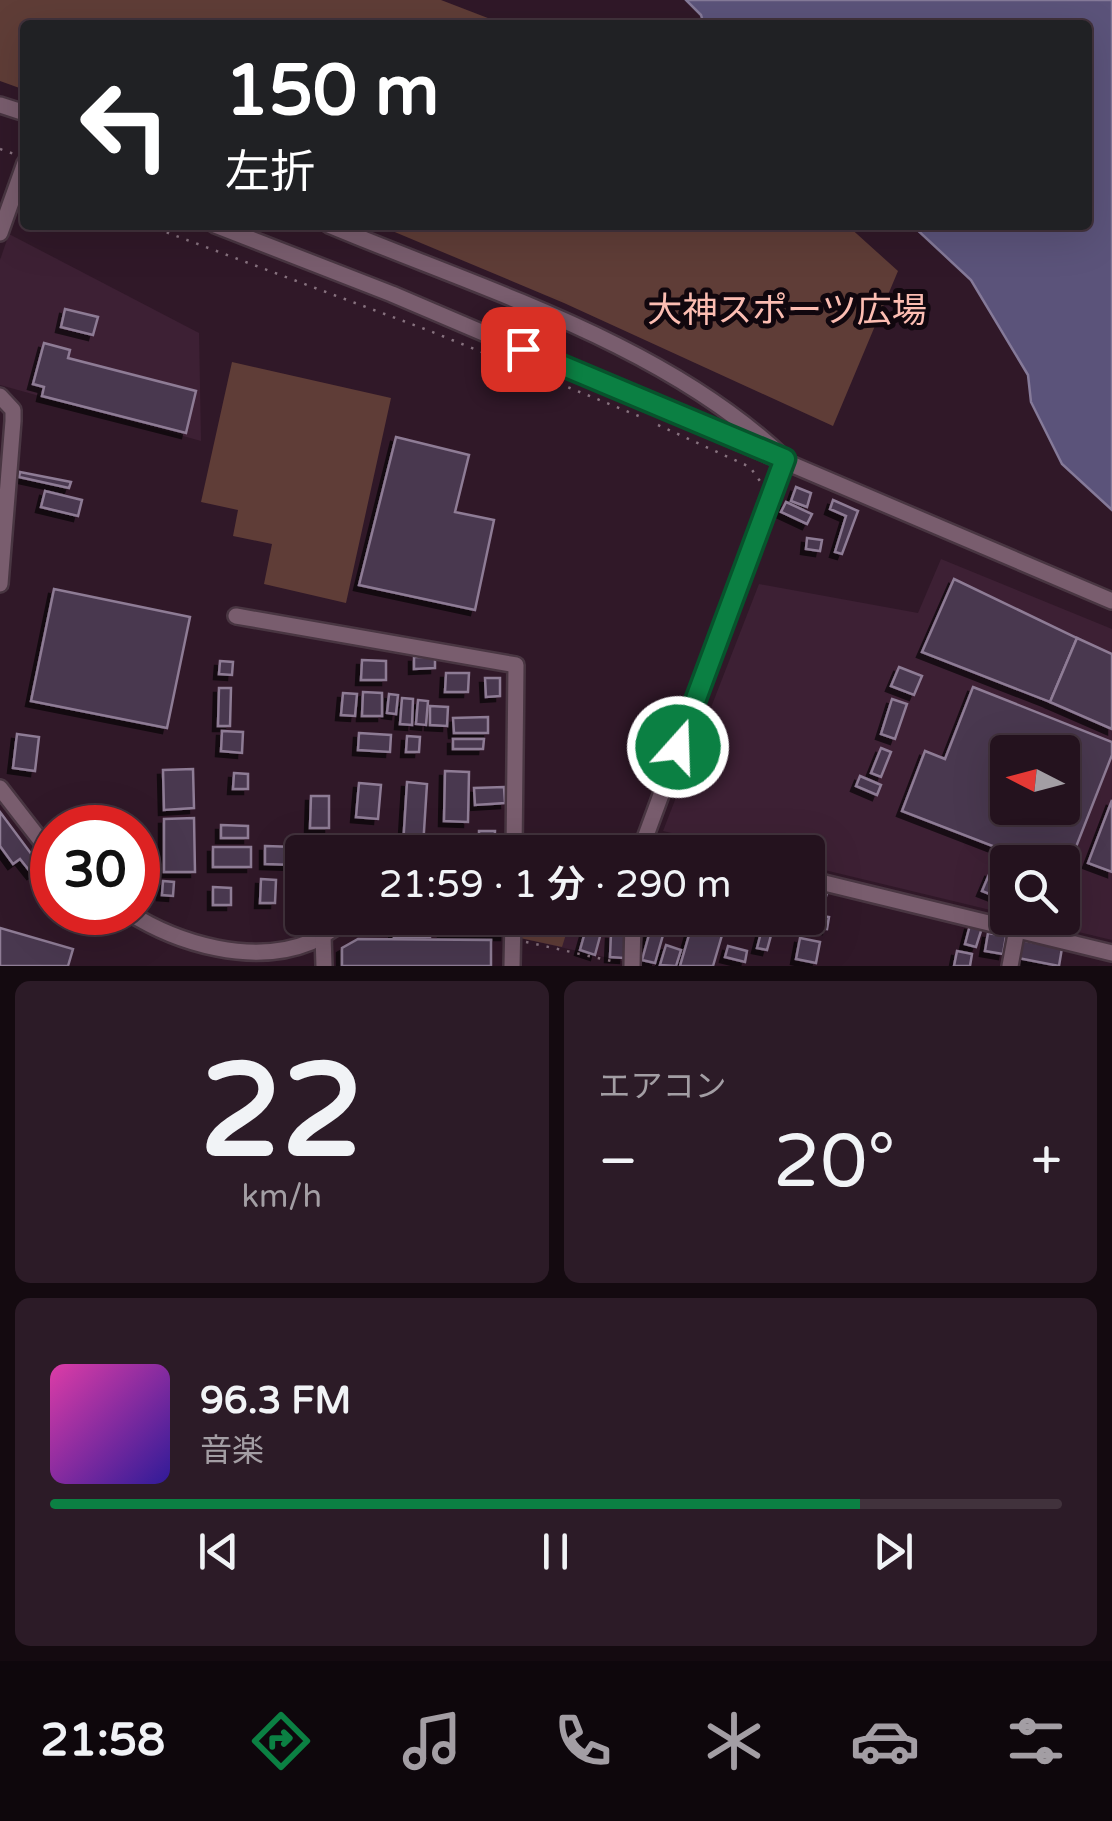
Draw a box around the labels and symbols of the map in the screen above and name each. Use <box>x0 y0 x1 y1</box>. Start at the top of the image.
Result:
park label: 大神スポーツ広場 <box>647 290 927 332</box>
pin <box>481 307 566 392</box>
position arrow <box>626 695 730 799</box>
north arrow <box>990 735 1080 825</box>
speed limit sign: 30 <box>30 805 160 935</box>

